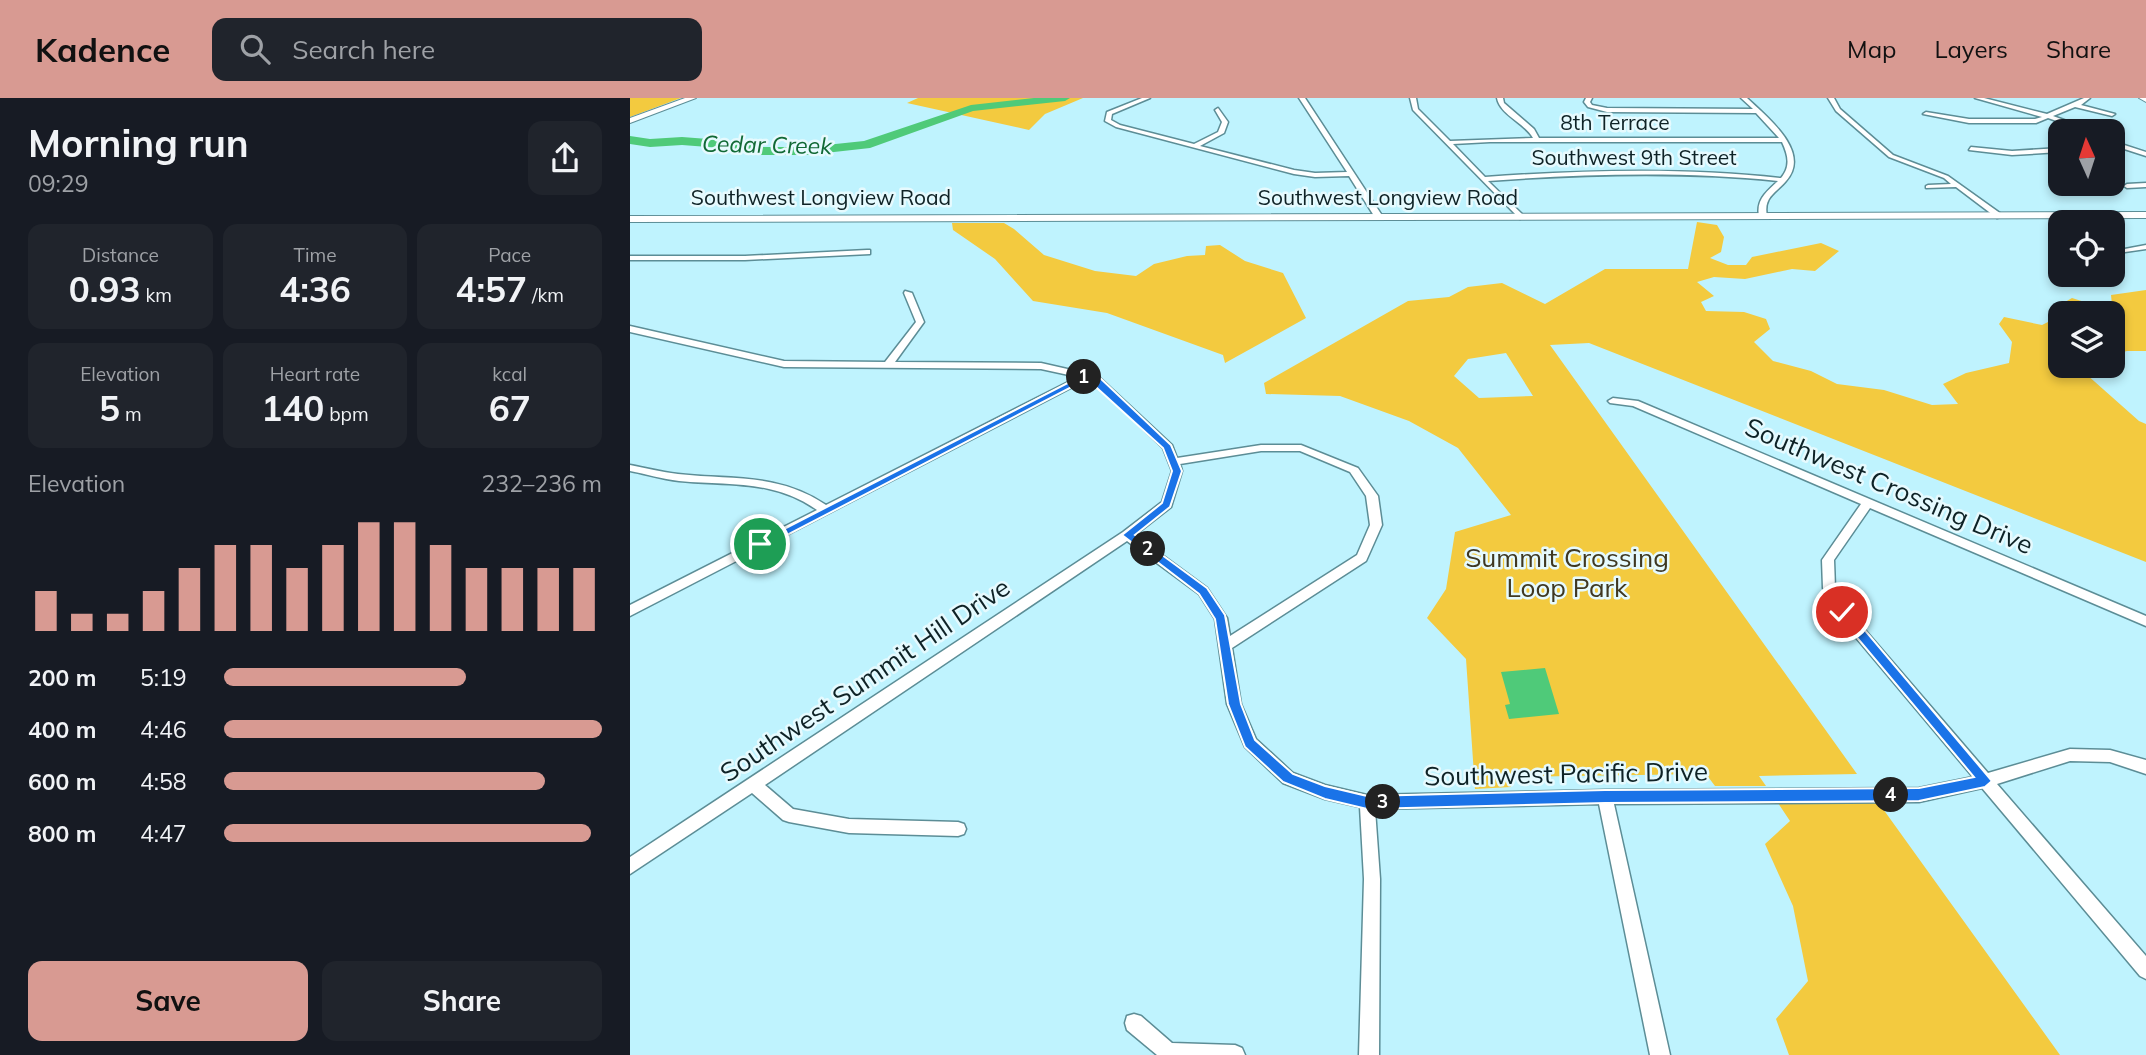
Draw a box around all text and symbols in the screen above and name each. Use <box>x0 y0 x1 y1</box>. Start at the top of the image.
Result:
search box <box>212 18 702 81</box>
text: Kadence <box>35 29 170 70</box>
icon: search <box>236 30 274 68</box>
text: Search here <box>292 33 435 66</box>
text: Map <box>1847 34 1896 64</box>
text: Layers <box>1934 34 2008 64</box>
text: Share <box>2046 34 2111 64</box>
street label: 8th Terrace <box>1560 109 1670 135</box>
text: Morning run <box>28 119 249 167</box>
north arrow <box>2048 119 2124 196</box>
map controls <box>2048 119 2125 378</box>
button: share <box>528 121 602 195</box>
water label: Cedar Creek <box>702 129 833 160</box>
street label: Southwest 9th Street <box>1531 144 1737 170</box>
text: 09:29 <box>28 169 88 198</box>
street label: Southwest Longview Road <box>691 184 951 210</box>
street label: Southwest Longview Road <box>1258 184 1518 210</box>
button: locate <box>2048 210 2125 287</box>
text: Distance <box>82 243 159 267</box>
text: Time <box>293 243 337 267</box>
text: Pace <box>488 243 531 267</box>
text: 0.93 <box>69 267 140 311</box>
text: 4:36 <box>279 267 351 311</box>
text: 4:57 <box>455 267 527 311</box>
text: km <box>140 283 172 307</box>
text: /km <box>527 283 564 307</box>
button: layers <box>2048 301 2125 378</box>
pin: 1 <box>1066 360 1102 394</box>
text: Elevation <box>80 362 161 386</box>
text: Heart rate <box>270 362 360 386</box>
text: kcal <box>492 362 527 386</box>
text: 1 <box>1078 364 1089 388</box>
text: 5 <box>99 386 120 430</box>
text: 140 <box>261 386 324 430</box>
text: 67 <box>489 386 531 430</box>
text: m <box>120 402 142 426</box>
text: bpm <box>324 402 369 426</box>
street label: Southwest Crossing Drive <box>1740 410 2038 561</box>
text: Elevation <box>28 469 125 498</box>
text: 232–236 m <box>481 469 602 498</box>
pin <box>730 514 790 574</box>
icon: arrive <box>741 525 779 563</box>
pin: 2 <box>1130 532 1166 566</box>
text: 2 <box>1142 536 1153 560</box>
park label: Summit Crossing Loop Park <box>1465 541 1669 604</box>
street label: Southwest Summit Hill Drive <box>714 570 1016 789</box>
pin <box>1812 582 1872 642</box>
icon: check <box>1823 593 1861 631</box>
text: 200 m <box>28 663 96 692</box>
text: 5:19 <box>140 663 187 692</box>
text: 400 m <box>28 715 96 744</box>
text: 4:46 <box>140 715 187 744</box>
street label: Southwest Pacific Drive <box>1424 755 1708 792</box>
text: 600 m <box>28 767 96 796</box>
text: 4:58 <box>140 767 187 796</box>
pin: 4 <box>1874 778 1908 812</box>
text: 4 <box>1885 782 1896 806</box>
pin: 3 <box>1366 784 1400 820</box>
text: 3 <box>1377 789 1388 813</box>
text: 800 m <box>28 819 96 848</box>
text: 4:47 <box>140 819 187 848</box>
button: Save <box>28 961 308 1041</box>
button: Share <box>322 961 602 1041</box>

